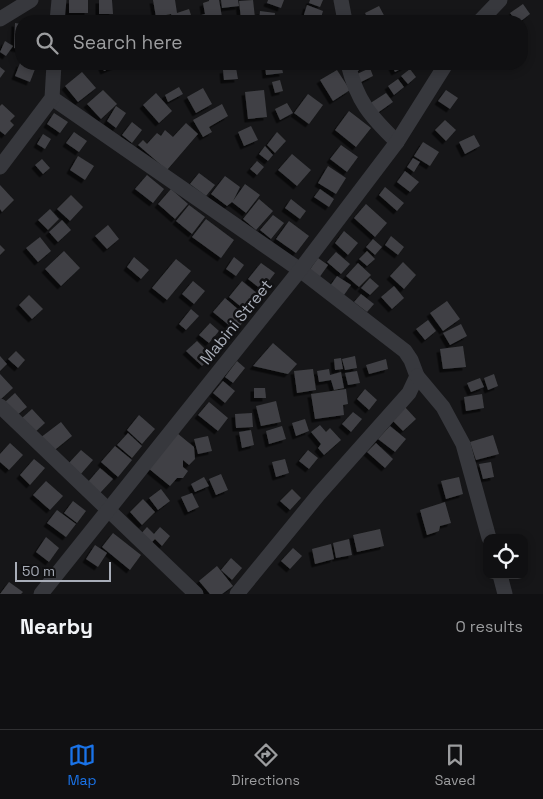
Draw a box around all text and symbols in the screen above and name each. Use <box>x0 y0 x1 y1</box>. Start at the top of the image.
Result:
search box <box>15 15 528 70</box>
icon: search <box>33 29 61 57</box>
text: Search here <box>73 30 183 55</box>
street label: Mabini Street <box>195 275 277 369</box>
map controls <box>483 534 528 579</box>
button: locate <box>483 534 528 579</box>
scale bar <box>15 559 111 582</box>
text: 50 m <box>22 562 55 580</box>
text: Nearby <box>20 613 93 640</box>
text: 0 results <box>455 616 523 637</box>
tab: Map <box>67 741 97 789</box>
tab: Directions <box>231 741 300 789</box>
tab: Saved <box>435 741 476 789</box>

